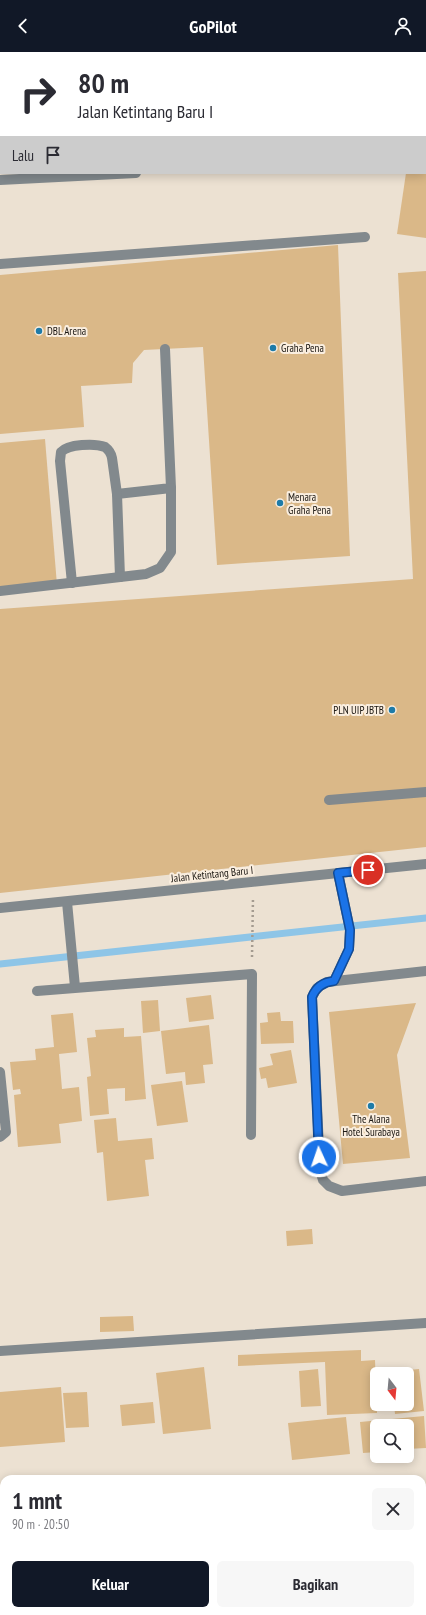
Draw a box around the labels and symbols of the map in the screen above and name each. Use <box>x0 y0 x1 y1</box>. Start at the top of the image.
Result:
place label: DBL Arena <box>47 324 86 338</box>
marker: DBL Arena <box>34 326 44 336</box>
place label: Graha Pena <box>281 341 324 355</box>
marker: Graha Pena <box>268 343 278 353</box>
place label: Menara Graha Pena <box>288 490 331 517</box>
marker: Menara Graha Pena <box>275 498 285 508</box>
place label: PLN UIP JBTB <box>333 703 384 717</box>
marker: PLN UIP JBTB <box>387 705 397 715</box>
pin <box>351 853 385 887</box>
street label: Jalan Ketintang Baru I <box>169 863 254 885</box>
marker: The Alana Hotel Surabaya <box>366 1101 376 1111</box>
place label: The Alana Hotel Surabaya <box>342 1112 400 1139</box>
position arrow <box>298 1136 340 1178</box>
north arrow <box>370 1367 414 1411</box>

